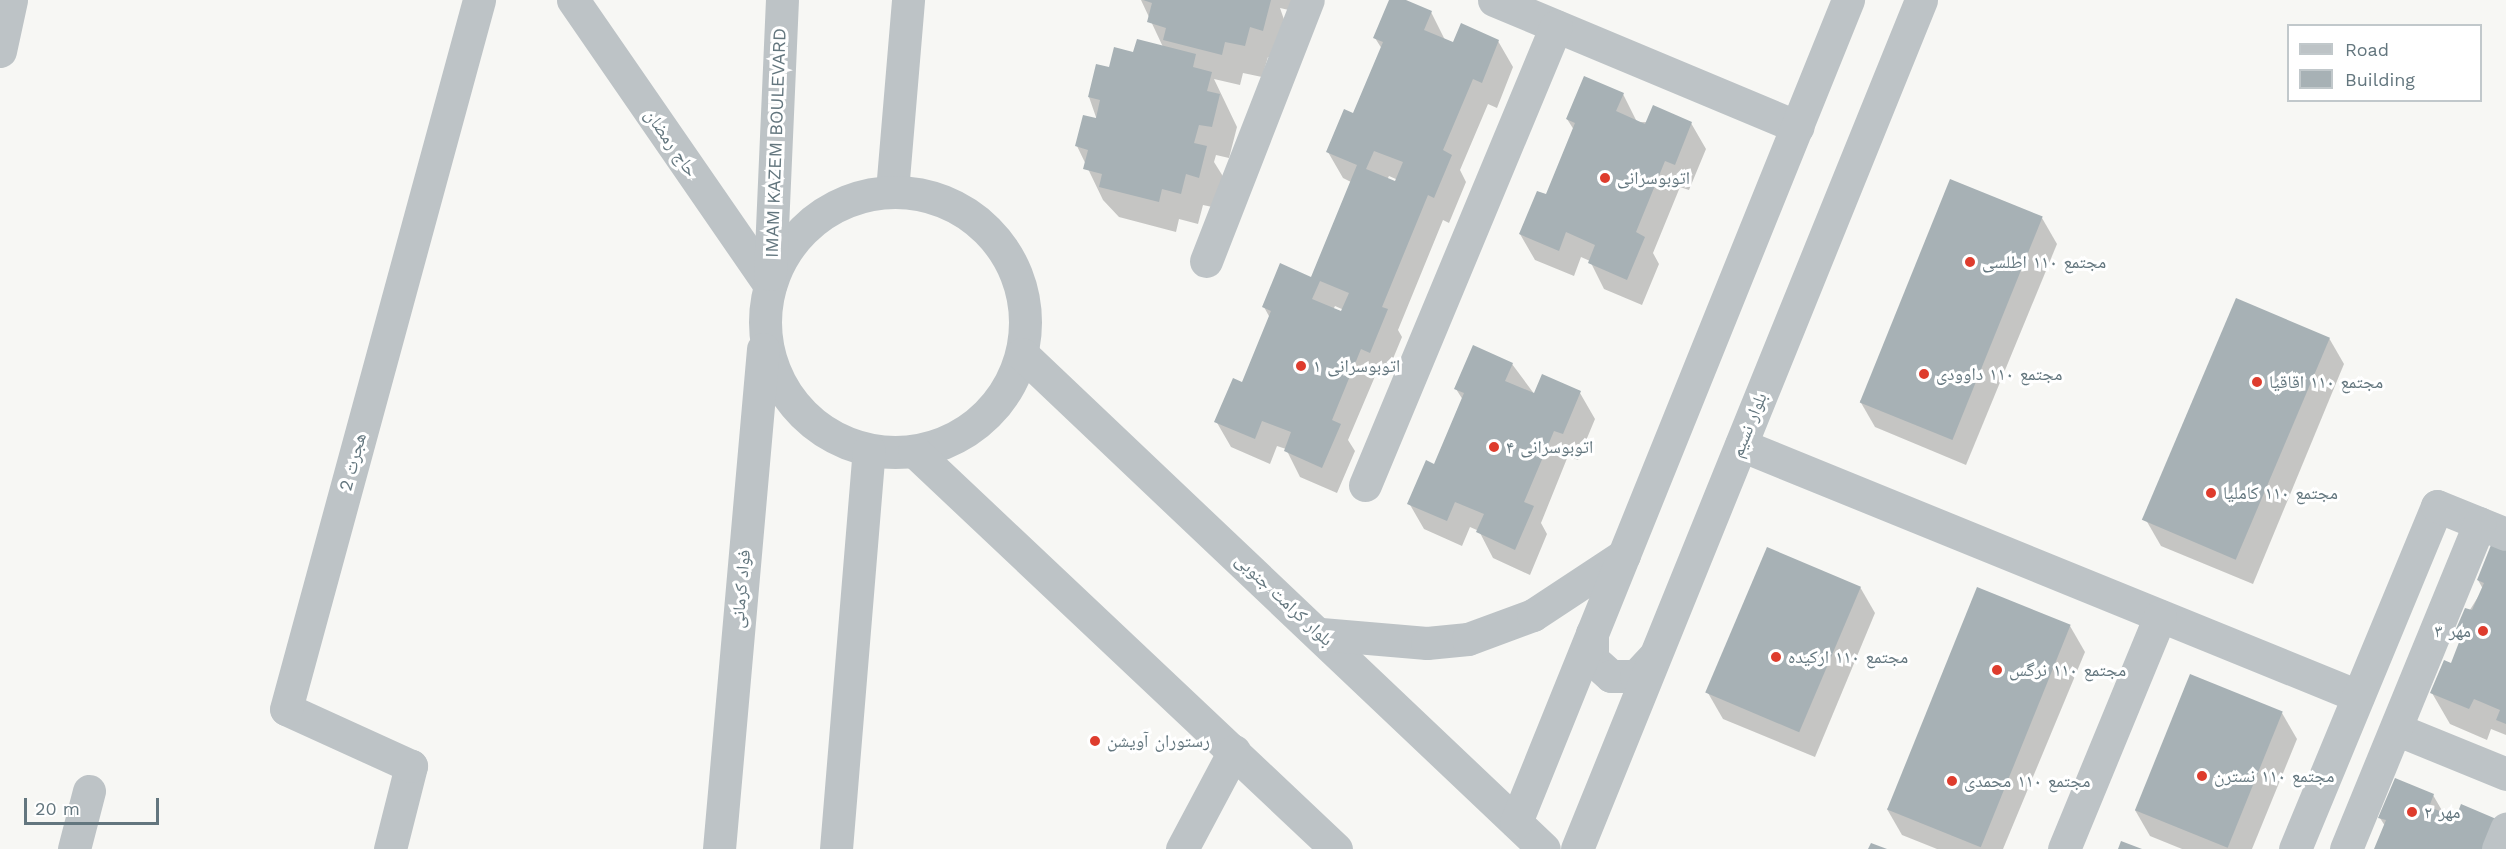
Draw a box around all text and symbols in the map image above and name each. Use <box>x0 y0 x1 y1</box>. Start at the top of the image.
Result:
legend <box>2287 24 2482 102</box>
street label: IMAM KAZEM BOULEVARD <box>761 28 791 258</box>
text: Road <box>2345 39 2389 60</box>
text: Building <box>2345 69 2415 90</box>
street label: حاج رمضان <box>640 105 702 181</box>
place label: اتوبوسرانی <box>1617 167 1690 189</box>
marker: اتوبوسرانی <box>1598 171 1612 185</box>
place label: مجتمع ۱۱۰ اطلسی <box>1982 251 2106 273</box>
marker: مجتمع ۱۱۰ اطلسی <box>1963 255 1977 269</box>
place label: اتوبوسرانی ۱ <box>1313 355 1400 377</box>
marker: اتوبوسرانی ۱ <box>1294 359 1308 373</box>
place label: مجتمع ۱۱۰ داوودی <box>1936 363 2062 385</box>
marker: مجتمع ۱۱۰ داوودی <box>1917 367 1931 381</box>
place label: مجتمع ۱۱۰ اقاقیا <box>2269 371 2383 393</box>
marker: مجتمع ۱۱۰ اقاقیا <box>2250 375 2264 389</box>
street label: بلوار نسیم <box>1726 389 1772 461</box>
street label: هجرت 2 <box>335 431 371 493</box>
place label: اتوبوسرانی ۴ <box>1506 436 1593 458</box>
marker: اتوبوسرانی ۴ <box>1487 440 1501 454</box>
place label: مجتمع ۱۱۰ کاملیا <box>2223 482 2338 504</box>
marker: مجتمع ۱۱۰ کاملیا <box>2204 486 2218 500</box>
street label: فواد کرمانی <box>727 549 755 629</box>
street label: بلوار کرامت جنوبی <box>1231 549 1337 651</box>
place label: مهر ۳ <box>2434 620 2471 642</box>
marker: مهر ۳ <box>2476 624 2490 638</box>
place label: مجتمع ۱۱۰ ارکیده <box>1788 646 1908 668</box>
marker: مجتمع ۱۱۰ ارکیده <box>1769 650 1783 664</box>
place label: مجتمع ۱۱۰ نرگس <box>2009 659 2126 681</box>
marker: مجتمع ۱۱۰ نرگس <box>1990 663 2004 677</box>
place label: رستوران آویشن <box>1107 730 1210 752</box>
marker: رستوران آویشن <box>1088 734 1102 748</box>
place label: مجتمع ۱۱۰ نسترن <box>2214 765 2334 787</box>
marker: مجتمع ۱۱۰ نسترن <box>2195 769 2209 783</box>
place label: مجتمع ۱۱۰ محمدی <box>1964 770 2091 792</box>
marker: مجتمع ۱۱۰ محمدی <box>1945 774 1959 788</box>
scale bar <box>27 786 162 824</box>
text: 20 m <box>35 798 80 819</box>
place label: مهر ۲ <box>2424 801 2461 823</box>
marker: مهر ۲ <box>2405 805 2419 819</box>

